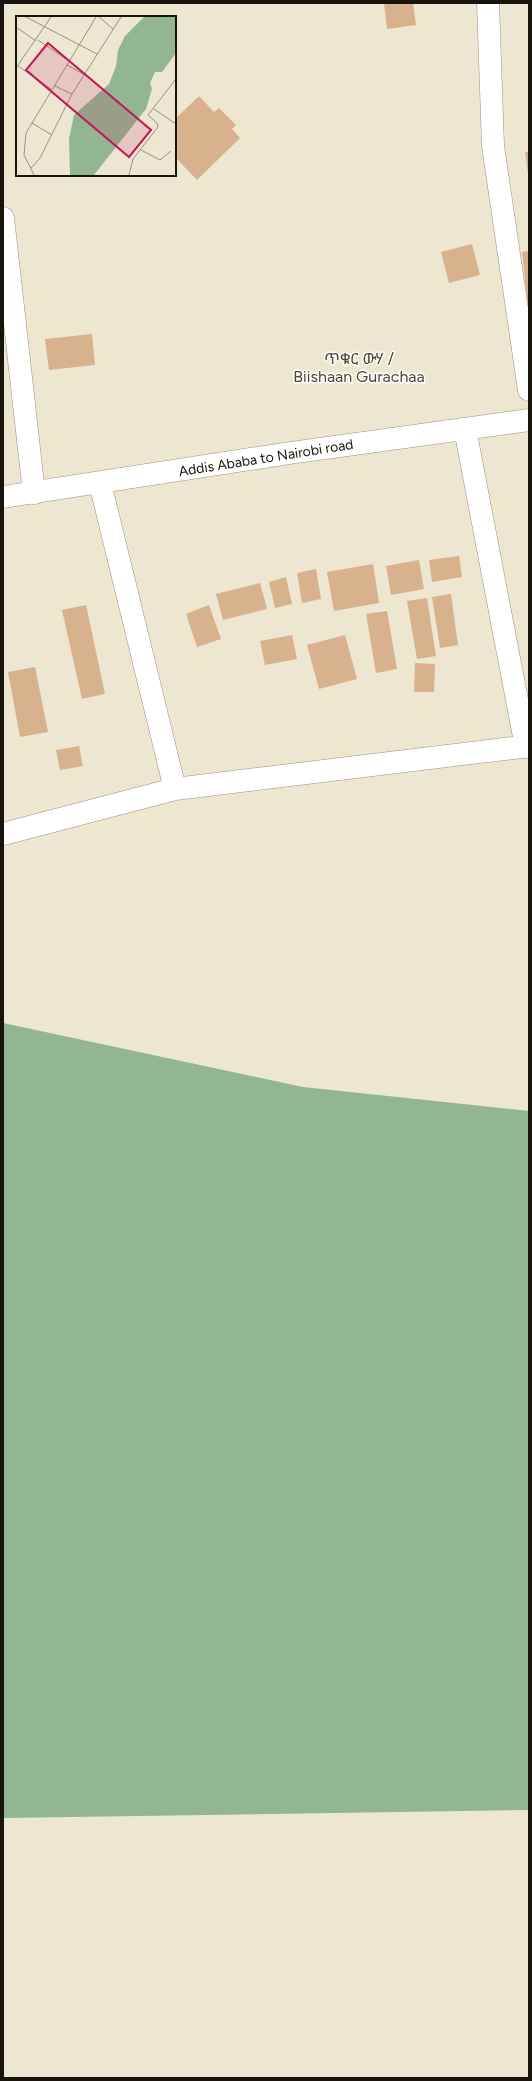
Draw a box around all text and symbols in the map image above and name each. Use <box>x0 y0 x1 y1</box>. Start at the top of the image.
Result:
inset map <box>16 16 176 176</box>
district label: ጥቁር ውሃ / Biishaan Gurachaa <box>293 349 425 386</box>
street label: Addis Ababa to Nairobi road <box>177 436 355 480</box>

